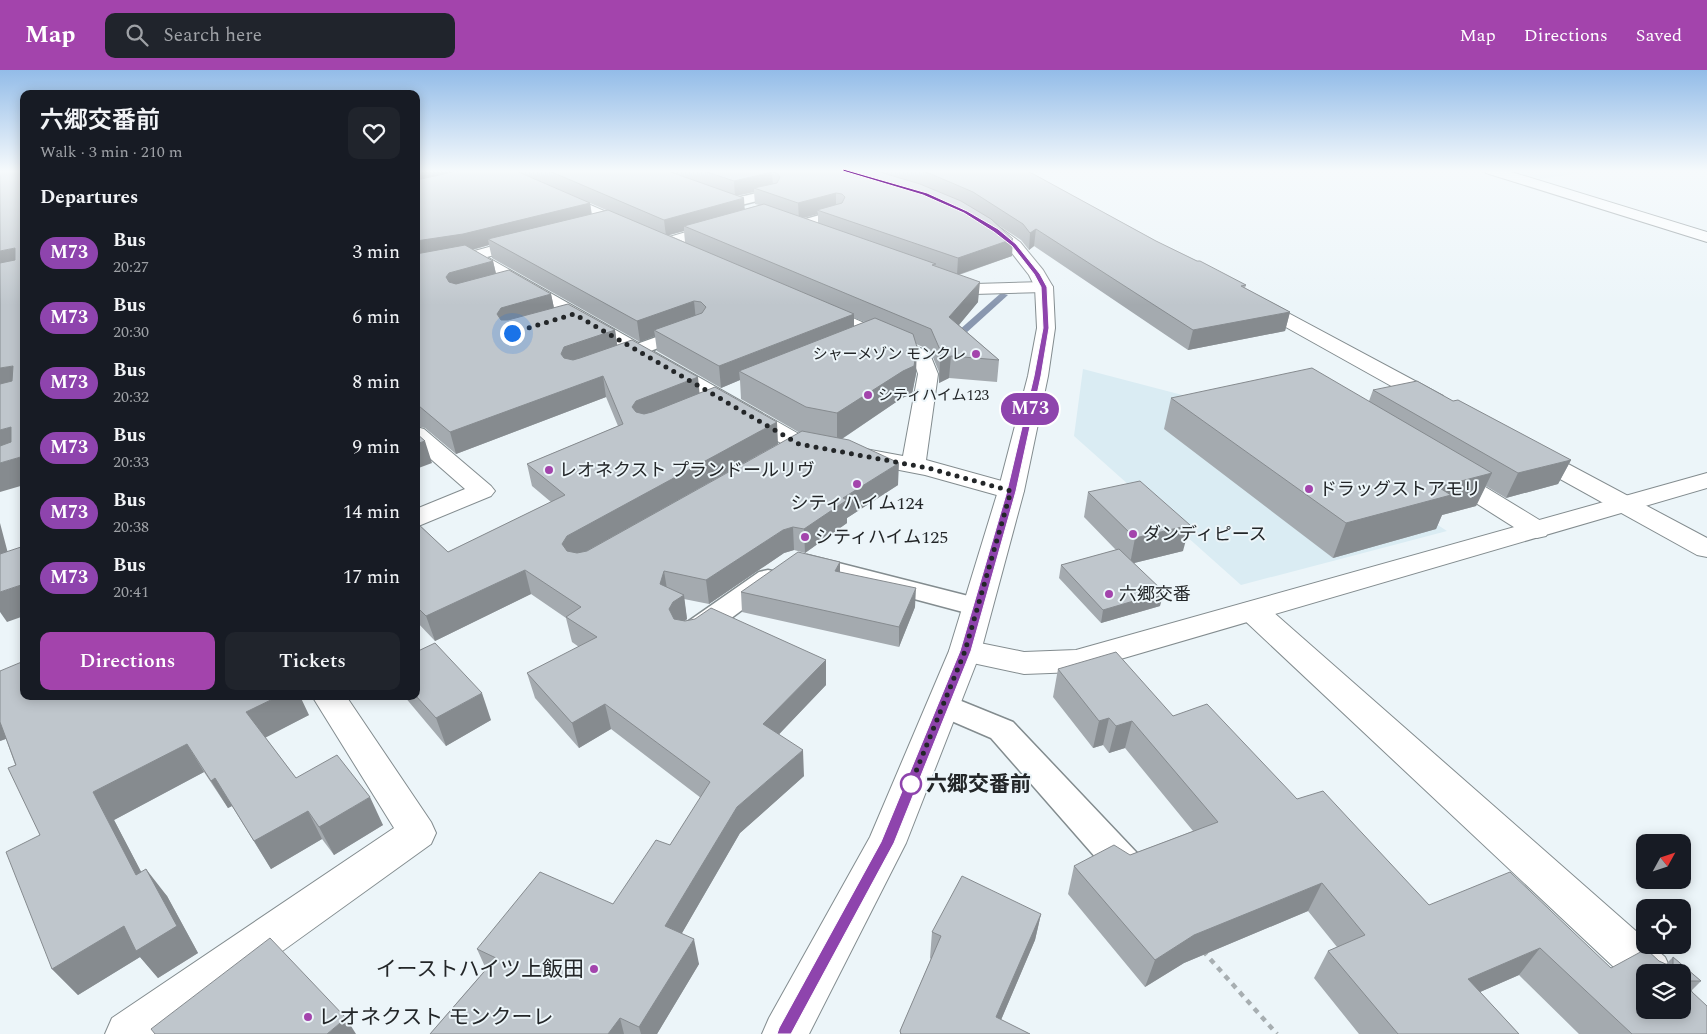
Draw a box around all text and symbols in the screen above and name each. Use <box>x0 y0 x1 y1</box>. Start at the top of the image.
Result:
search box <box>105 13 455 58</box>
text: Map <box>25 17 75 53</box>
icon: search <box>123 21 151 49</box>
text: Search here <box>163 21 262 50</box>
text: Map <box>1460 22 1496 49</box>
text: Directions <box>1524 22 1608 49</box>
text: Saved <box>1636 22 1682 49</box>
text: 六郷交番前 <box>40 103 160 139</box>
button: heart <box>348 107 400 159</box>
text: Walk · 3 min · 210 m <box>40 140 183 164</box>
text: Departures <box>40 183 138 212</box>
text: Bus <box>113 226 146 255</box>
text: 3 min <box>352 238 400 267</box>
text: M73 <box>50 239 88 266</box>
text: 20:27 <box>113 255 149 279</box>
text: Bus <box>113 291 146 320</box>
text: 6 min <box>352 303 400 332</box>
text: M73 <box>50 304 88 331</box>
text: 20:30 <box>113 320 149 344</box>
your location <box>500 321 525 346</box>
place label: シャーメゾン モンクレ <box>813 343 966 366</box>
marker: シャーメゾン モンクレ <box>970 348 982 360</box>
text: Bus <box>113 356 146 385</box>
text: 8 min <box>352 368 400 397</box>
text: M73 <box>50 369 88 396</box>
place label: シティハイム123 <box>878 384 990 407</box>
text: 20:32 <box>113 385 149 409</box>
marker: シティハイム123 <box>862 389 874 401</box>
line badge: M73 <box>1001 393 1059 425</box>
text: M73 <box>1011 395 1049 422</box>
text: Bus <box>113 421 146 450</box>
text: 9 min <box>352 433 400 462</box>
text: M73 <box>50 434 88 461</box>
text: 20:33 <box>113 450 149 474</box>
place label: レオネクスト プランドールリヴ <box>559 457 815 484</box>
marker: レオネクスト プランドールリヴ <box>543 464 555 476</box>
place label: ドラッグストアモリ <box>1319 476 1481 503</box>
marker: シティハイム124 <box>851 478 863 490</box>
marker: ドラッグストアモリ <box>1303 483 1315 495</box>
text: Bus <box>113 486 146 515</box>
place label: シティハイム124 <box>790 490 924 517</box>
text: 14 min <box>343 498 400 527</box>
text: M73 <box>50 499 88 526</box>
text: 20:38 <box>113 515 149 539</box>
place label: ダンディピース <box>1143 521 1267 548</box>
place label: シティハイム125 <box>815 524 948 551</box>
marker: ダンディピース <box>1127 528 1139 540</box>
marker: シティハイム125 <box>799 531 811 543</box>
text: Bus <box>113 551 146 580</box>
text: 17 min <box>343 563 400 592</box>
text: M73 <box>50 564 88 591</box>
text: 20:41 <box>113 580 149 604</box>
place label: 六郷交番 <box>1119 581 1191 608</box>
marker: 六郷交番 <box>1103 588 1115 600</box>
button: Directions <box>40 632 215 690</box>
button: Tickets <box>225 632 400 690</box>
place label: 六郷交番前 <box>926 769 1031 801</box>
marker: 六郷交番前 <box>900 773 922 795</box>
north arrow <box>1636 834 1691 889</box>
map controls <box>1636 834 1691 1019</box>
button: locate <box>1636 899 1691 954</box>
place label: イーストハイツ上飯田 <box>375 954 584 986</box>
marker: イーストハイツ上飯田 <box>588 963 600 975</box>
button: layers <box>1636 964 1691 1019</box>
place label: レオネクスト モンクーレ <box>318 1002 554 1034</box>
marker: レオネクスト モンクーレ <box>302 1011 314 1023</box>

